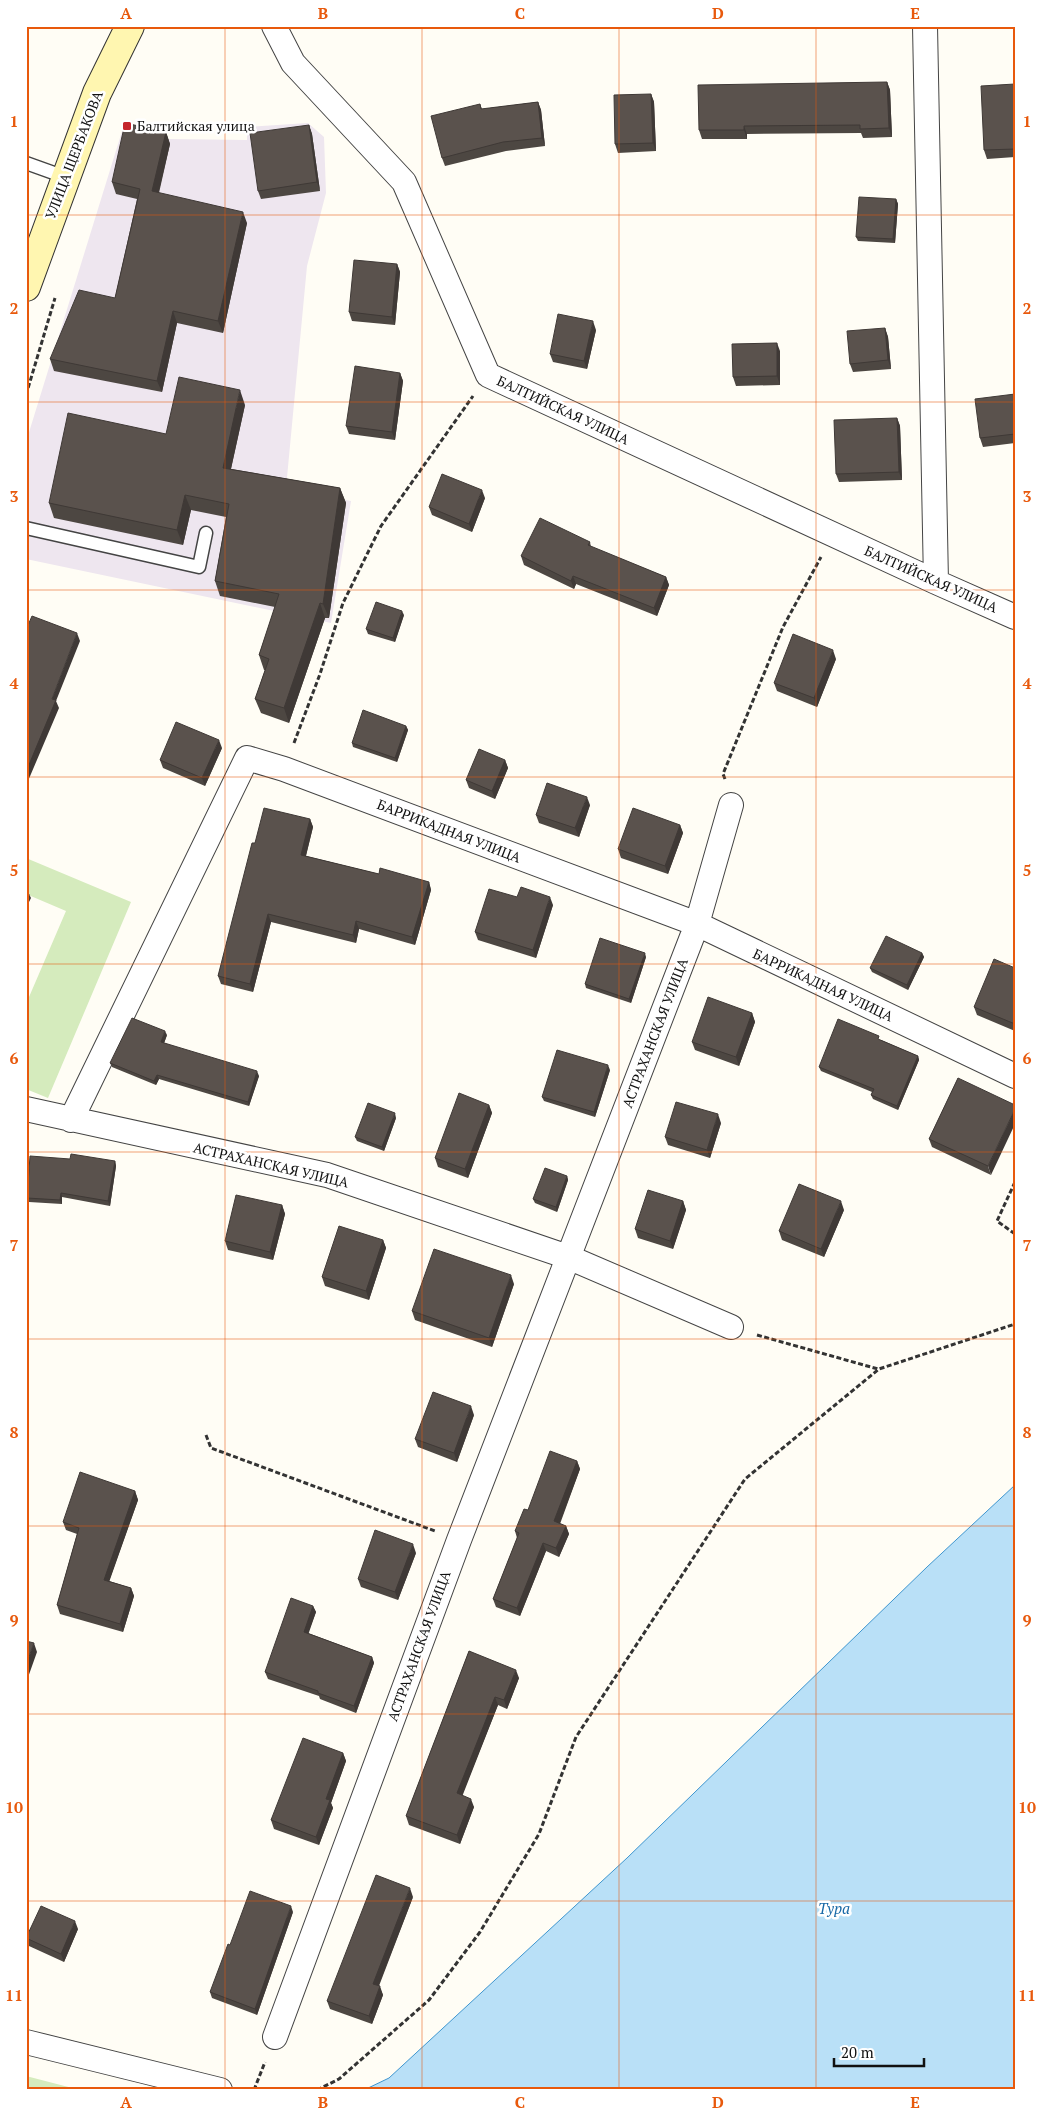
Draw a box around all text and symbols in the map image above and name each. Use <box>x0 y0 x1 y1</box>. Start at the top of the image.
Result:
text: A <box>120 2 132 24</box>
text: B <box>318 2 328 24</box>
text: C <box>515 2 525 24</box>
text: D <box>712 2 724 24</box>
text: E <box>910 2 920 24</box>
street label: УЛИЦА ЩЕРБАКОВА <box>40 87 107 222</box>
text: 1 <box>9 110 19 132</box>
text: 1 <box>1022 110 1032 132</box>
place label: Балтийская улица <box>137 116 255 135</box>
marker: Балтийская улица <box>121 120 133 132</box>
text: 2 <box>9 297 19 319</box>
text: 2 <box>1022 297 1032 319</box>
street label: БАЛТИЙСКАЯ УЛИЦА <box>494 371 633 449</box>
text: 3 <box>9 485 19 507</box>
text: 3 <box>1022 485 1032 507</box>
street label: БАЛТИЙСКАЯ УЛИЦА <box>862 541 1001 617</box>
text: 4 <box>9 672 19 694</box>
text: 4 <box>1022 672 1032 694</box>
street label: БАРРИКАДНАЯ УЛИЦА <box>375 794 524 867</box>
text: 5 <box>9 859 19 881</box>
text: 5 <box>1022 859 1032 881</box>
street label: БАРРИКАДНАЯ УЛИЦА <box>750 944 897 1026</box>
street label: АСТРАХАНСКАЯ УЛИЦА <box>617 955 692 1110</box>
text: 6 <box>9 1047 19 1069</box>
text: 6 <box>1022 1047 1032 1069</box>
street label: АСТРАХАНСКАЯ УЛИЦА <box>192 1137 351 1192</box>
text: 7 <box>9 1234 19 1256</box>
text: 7 <box>1022 1234 1032 1256</box>
text: 8 <box>9 1421 19 1443</box>
text: 8 <box>1022 1421 1032 1443</box>
street label: АСТРАХАНСКАЯ УЛИЦА <box>382 1568 455 1724</box>
text: 9 <box>9 1609 19 1631</box>
text: 9 <box>1022 1609 1032 1631</box>
text: 10 <box>5 1796 23 1818</box>
text: 10 <box>1018 1796 1036 1818</box>
water label: Тура <box>818 1898 850 1918</box>
text: 11 <box>5 1984 23 2006</box>
text: 11 <box>1018 1984 1036 2006</box>
scale bar <box>834 2036 924 2068</box>
text: 20 m <box>841 2042 874 2062</box>
text: A <box>120 2091 132 2113</box>
text: B <box>318 2091 328 2113</box>
text: C <box>515 2091 525 2113</box>
text: D <box>712 2091 724 2113</box>
text: E <box>910 2091 920 2113</box>

